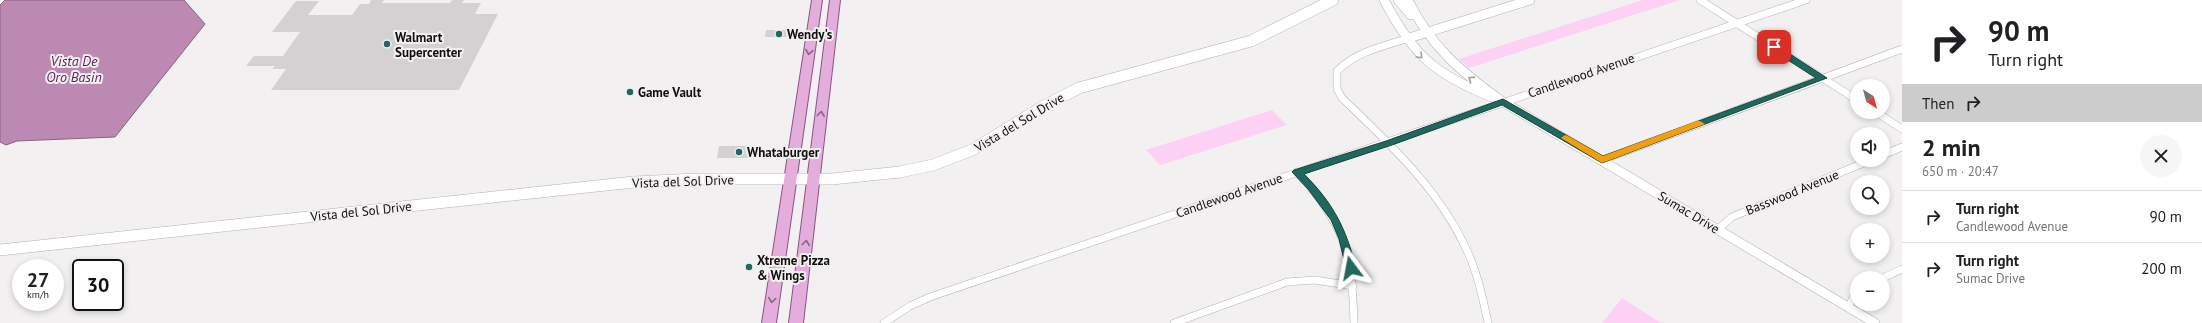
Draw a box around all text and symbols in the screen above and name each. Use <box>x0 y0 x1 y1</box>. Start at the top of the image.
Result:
text: 90 m <box>1988 12 2049 49</box>
icon: right <box>1922 16 1974 68</box>
place label: Wendy's <box>787 26 833 43</box>
place label: Walmart Supercenter <box>395 29 462 61</box>
marker: Wendy's <box>774 29 784 39</box>
pin <box>1757 30 1791 64</box>
icon: arrive <box>1763 36 1785 58</box>
marker: Walmart Supercenter <box>382 39 392 49</box>
text: Turn right <box>1988 48 2063 71</box>
one-way arrow <box>805 49 814 55</box>
street label: Candlewood Avenue <box>1525 49 1637 102</box>
one-way arrow <box>1415 51 1423 59</box>
water label: Vista De Oro Basin <box>46 52 102 86</box>
one-way arrow <box>1469 77 1476 84</box>
north arrow <box>1850 79 1890 119</box>
map controls <box>1850 79 1890 311</box>
place label: Game Vault <box>638 84 702 101</box>
marker: Game Vault <box>625 87 635 97</box>
street label: Vista del Sol Drive <box>970 89 1067 156</box>
icon: right <box>1962 92 1984 114</box>
text: Then <box>1922 94 1954 113</box>
one-way arrow <box>816 110 825 117</box>
button: sound <box>1850 127 1890 167</box>
text: 2 min <box>1922 132 1981 163</box>
button: close <box>2140 135 2182 177</box>
place label: Whataburger <box>747 144 820 161</box>
marker: Whataburger <box>734 147 744 157</box>
text: 650 m · 20:47 <box>1922 163 1999 180</box>
street label: Basswood Avenue <box>1743 166 1841 219</box>
street label: Candlewood Avenue <box>1173 169 1285 222</box>
street label: Vista del Sol Drive <box>631 171 734 192</box>
button: search <box>1850 175 1890 215</box>
street label: Sumac Drive <box>1655 187 1723 238</box>
street label: Vista del Sol Drive <box>309 198 413 225</box>
text: Turn right <box>1956 199 2019 218</box>
icon: right <box>1922 206 1944 228</box>
text: 90 m <box>2149 207 2182 226</box>
text: Candlewood Avenue <box>1956 218 2068 235</box>
button: + <box>1850 223 1890 263</box>
one-way arrow <box>801 240 810 246</box>
position arrow <box>1330 247 1372 289</box>
text: Turn right <box>1956 251 2019 270</box>
place label: Xtreme Pizza & Wings <box>757 252 830 284</box>
icon: right <box>1922 258 1944 280</box>
speed limit sign: 30 <box>72 259 124 311</box>
text: 200 m <box>2141 259 2182 278</box>
marker: Xtreme Pizza & Wings <box>744 262 754 272</box>
text: 27 <box>27 267 49 293</box>
text: Sumac Drive <box>1956 270 2025 287</box>
button: − <box>1850 271 1890 311</box>
text: km/h <box>27 288 49 301</box>
one-way arrow <box>768 297 777 303</box>

